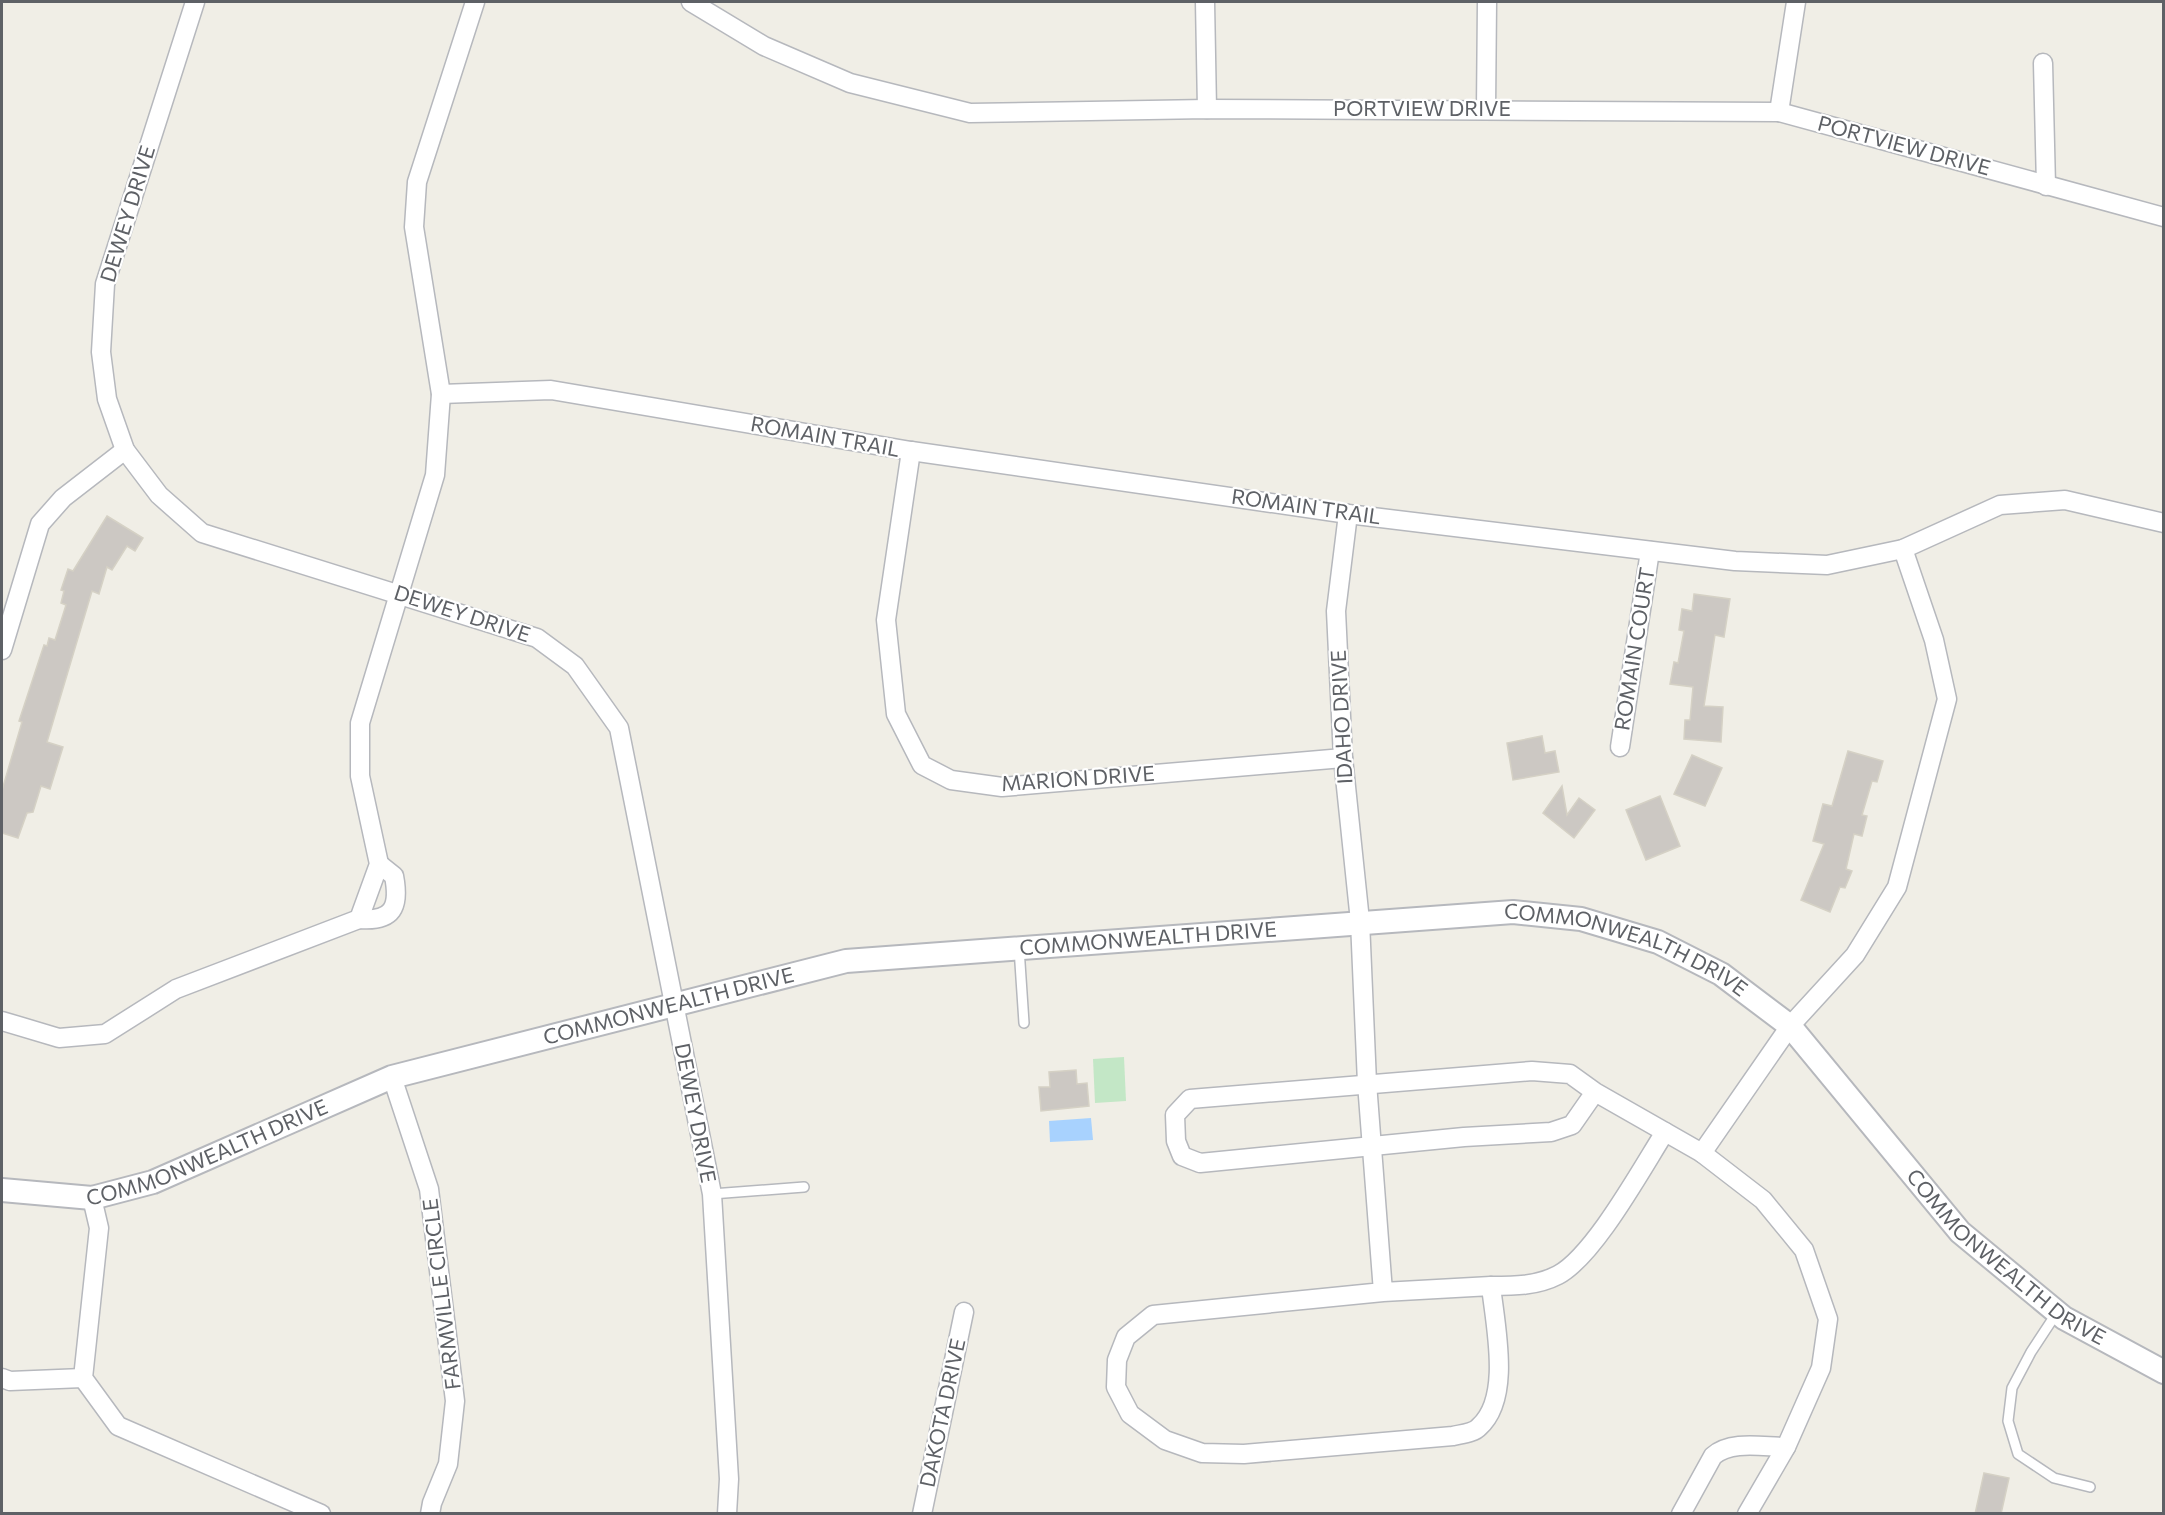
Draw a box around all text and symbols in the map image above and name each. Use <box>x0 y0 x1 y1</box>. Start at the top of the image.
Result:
street label: PORTVIEW DRIVE <box>1333 95 1511 120</box>
street label: PORTVIEW DRIVE <box>1815 109 1994 180</box>
street label: DEWEY DRIVE <box>94 142 159 285</box>
street label: ROMAIN TRAIL <box>749 410 902 461</box>
street label: ROMAIN TRAIL <box>1230 483 1383 528</box>
street label: ROMAIN COURT <box>1608 565 1659 732</box>
street label: DEWEY DRIVE <box>391 579 534 646</box>
street label: IDAHO DRIVE <box>1325 649 1357 785</box>
street label: MARION DRIVE <box>1000 760 1156 795</box>
street label: COMMONWEALTH DRIVE <box>1503 898 1753 1001</box>
street label: COMMONWEALTH DRIVE <box>1018 915 1278 959</box>
street label: COMMONWEALTH DRIVE <box>540 961 796 1049</box>
street label: DEWEY DRIVE <box>671 1041 722 1185</box>
street label: COMMONWEALTH DRIVE <box>83 1093 331 1210</box>
street label: COMMONWEALTH DRIVE <box>1902 1163 2111 1349</box>
street label: FARMVILLE CIRCLE <box>416 1197 465 1391</box>
street label: DAKOTA DRIVE <box>914 1336 970 1489</box>

